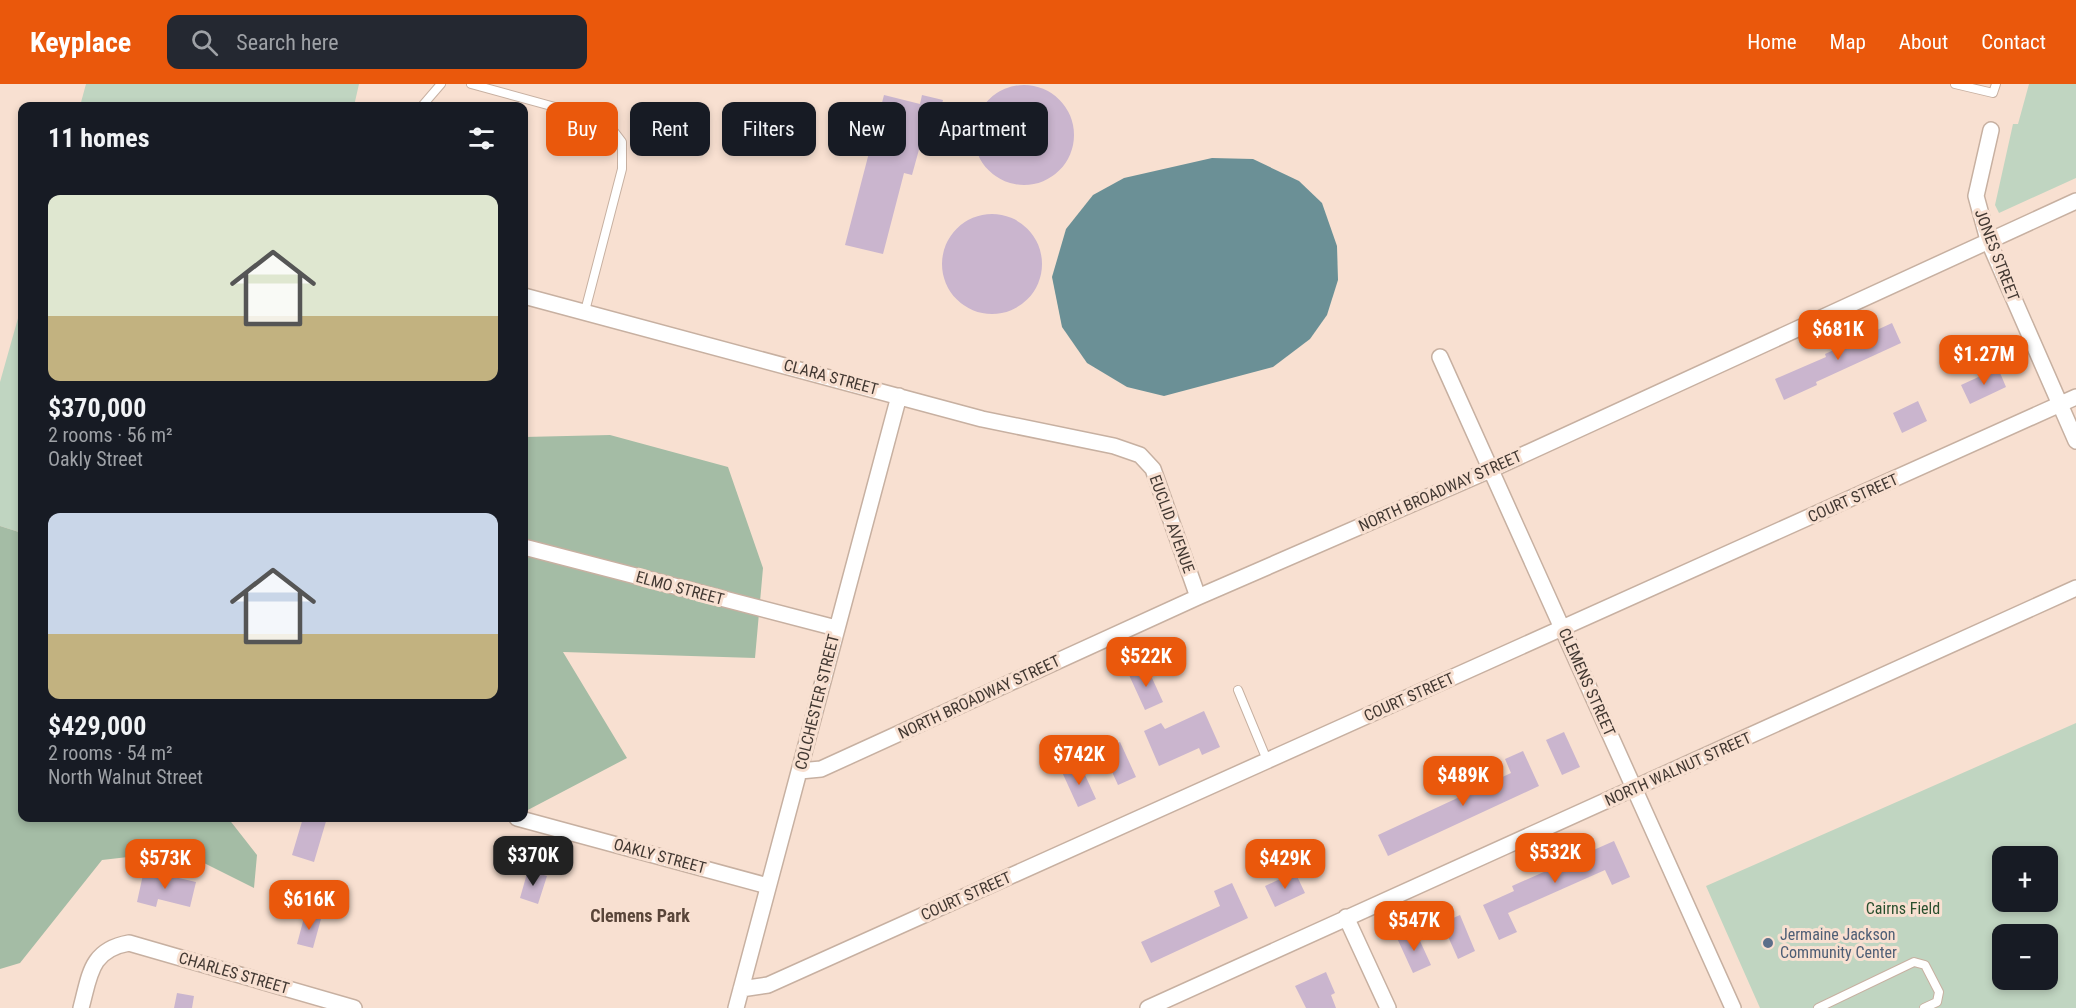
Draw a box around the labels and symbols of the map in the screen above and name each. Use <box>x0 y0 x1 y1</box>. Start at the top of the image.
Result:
street label: JONES STREET <box>1971 206 2023 304</box>
pin: $681K <box>1796 310 1880 361</box>
pin: $1.27M <box>1935 335 2033 386</box>
street label: CLARA STREET <box>782 355 880 399</box>
street label: NORTH BROADWAY STREET <box>1356 446 1524 536</box>
street label: COURT STREET <box>1805 470 1901 526</box>
street label: EUCLID AVENUE <box>1146 472 1199 576</box>
street label: ELMO STREET <box>634 567 726 609</box>
street label: CLEMENS STREET <box>1555 625 1619 739</box>
street label: COLCHESTER STREET <box>791 632 843 772</box>
pin: $522K <box>1104 637 1188 688</box>
street label: NORTH BROADWAY STREET <box>895 651 1063 743</box>
street label: COURT STREET <box>1361 669 1457 725</box>
street label: NORTH WALNUT STREET <box>1602 728 1754 810</box>
pin: $742K <box>1037 735 1121 786</box>
pin: $489K <box>1421 756 1505 807</box>
pin: $532K <box>1513 833 1597 884</box>
street label: OAKLY STREET <box>612 835 708 877</box>
pin: $370K <box>491 836 575 887</box>
pin: $573K <box>123 839 207 890</box>
pin: $429K <box>1243 839 1327 890</box>
street label: COURT STREET <box>918 868 1014 924</box>
pin: $616K <box>267 880 351 931</box>
park label: Cairns Field <box>1866 899 1940 918</box>
pin: $547K <box>1372 901 1456 952</box>
district label: Clemens Park <box>590 905 690 926</box>
place label: Jermaine Jackson Community Center <box>1780 925 1897 962</box>
marker: Jermaine Jackson Community Center <box>1761 936 1775 950</box>
street label: CHARLES STREET <box>177 948 291 998</box>

